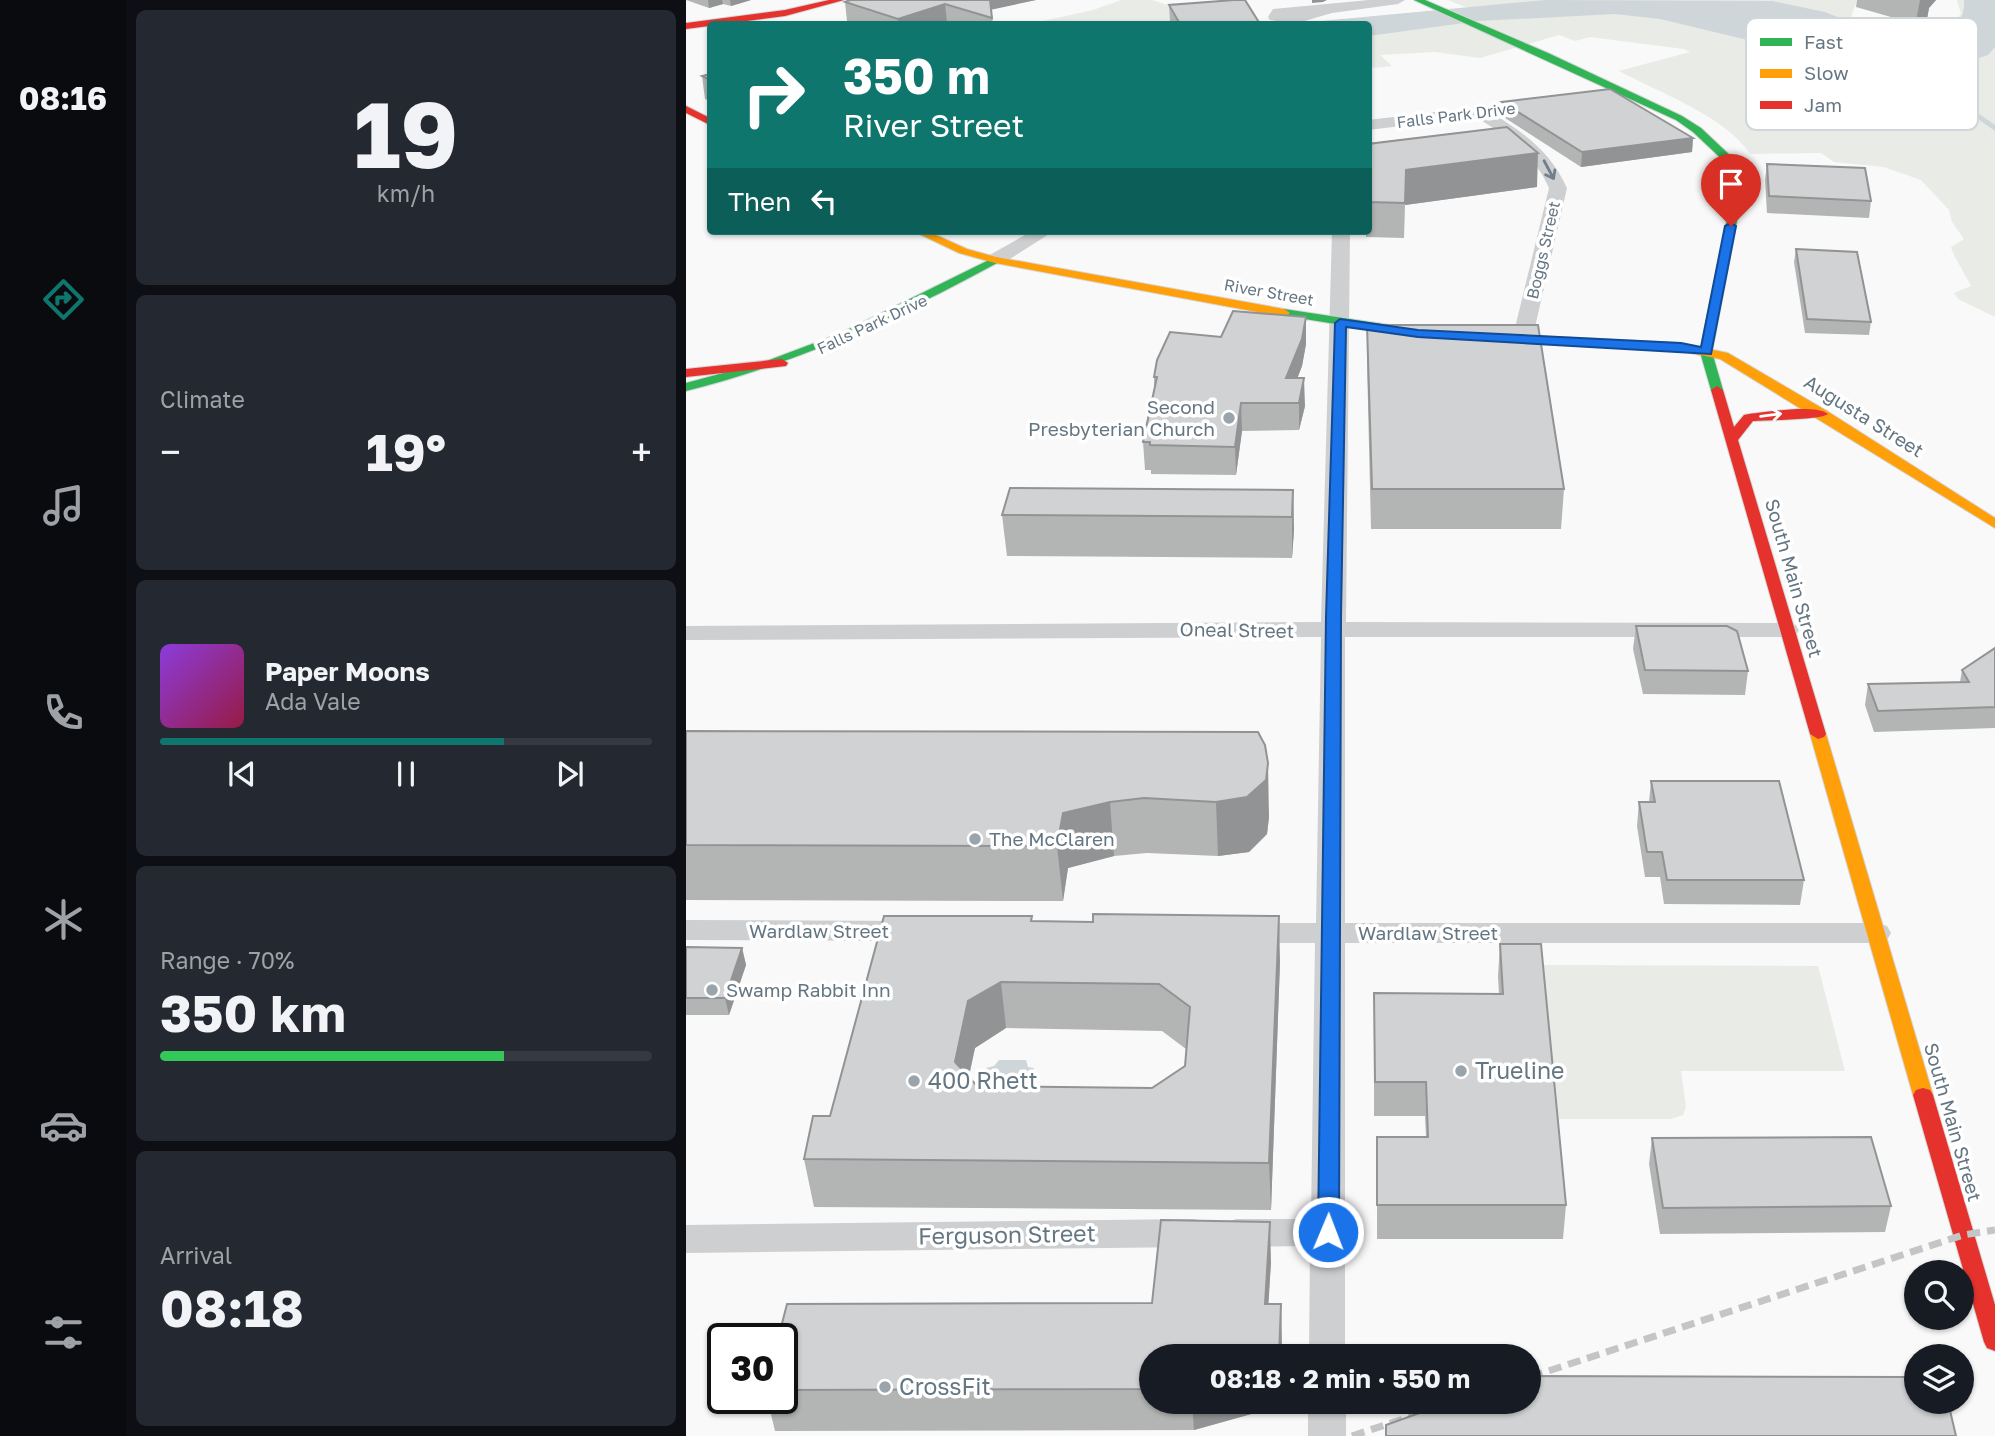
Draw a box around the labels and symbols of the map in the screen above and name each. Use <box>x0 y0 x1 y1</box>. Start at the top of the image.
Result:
legend <box>1746 18 1978 130</box>
text: Fast <box>1804 30 1843 53</box>
text: Slow <box>1804 61 1849 84</box>
text: Jam <box>1804 93 1842 116</box>
street label: Falls Park Drive <box>1396 98 1516 132</box>
pin <box>1701 154 1761 226</box>
one-way arrow <box>1542 159 1556 179</box>
street label: Boggs Street <box>1522 199 1564 301</box>
street label: River Street <box>1223 274 1315 310</box>
street label: Falls Park Drive <box>814 290 930 358</box>
street label: Augusta Street <box>1800 370 1928 461</box>
place label: Second Presbyterian Church <box>1028 395 1215 440</box>
one-way arrow <box>1759 409 1782 422</box>
marker: Second Presbyterian Church <box>1221 410 1237 426</box>
street label: South Main Street <box>1761 496 1828 660</box>
street label: Oneal Street <box>1180 617 1294 642</box>
place label: The McClaren <box>989 827 1115 850</box>
marker: The McClaren <box>967 831 983 847</box>
street label: Wardlaw Street <box>749 919 889 942</box>
street label: Wardlaw Street <box>1358 921 1498 944</box>
place label: Swamp Rabbit Inn <box>726 978 891 1001</box>
marker: Swamp Rabbit Inn <box>704 982 720 998</box>
street label: South Main Street <box>1920 1040 1987 1204</box>
place label: Trueline <box>1475 1056 1564 1084</box>
marker: Trueline <box>1453 1063 1469 1079</box>
place label: 400 Rhett <box>928 1066 1038 1094</box>
marker: 400 Rhett <box>906 1073 922 1089</box>
position arrow <box>1291 1195 1365 1269</box>
street label: Ferguson Street <box>918 1218 1096 1250</box>
speed limit sign: 30 <box>707 1323 798 1414</box>
place label: CrossFit <box>899 1372 991 1400</box>
marker: CrossFit <box>877 1379 893 1395</box>

